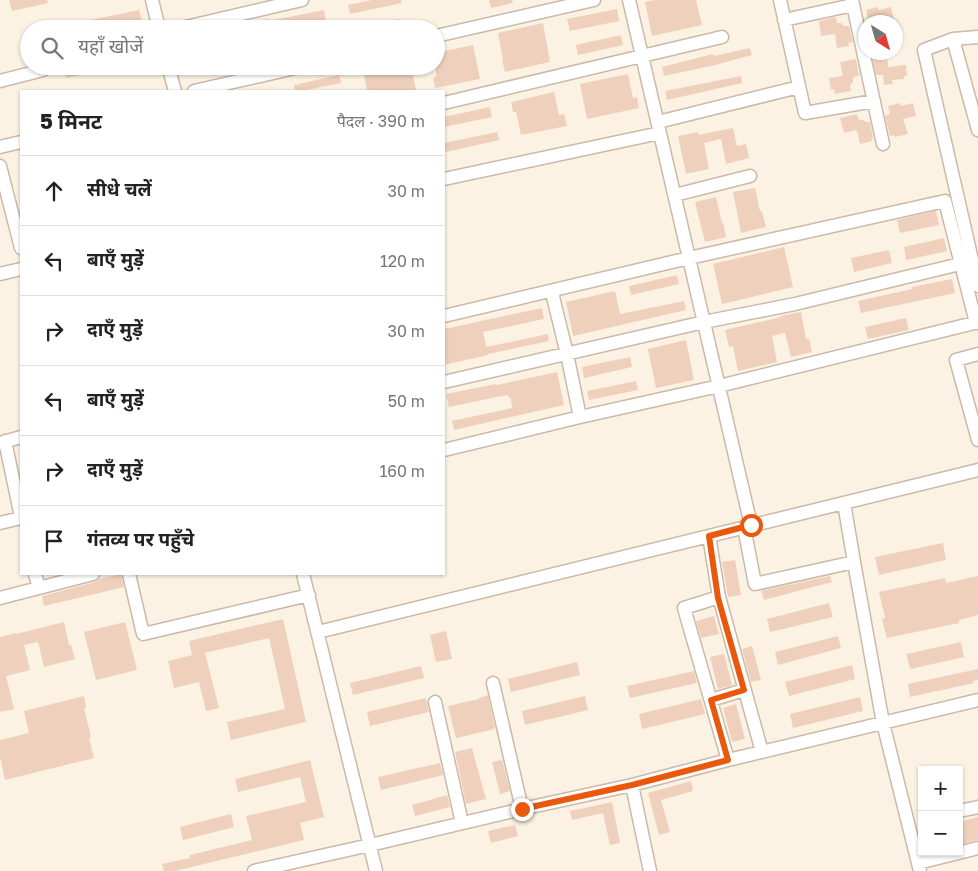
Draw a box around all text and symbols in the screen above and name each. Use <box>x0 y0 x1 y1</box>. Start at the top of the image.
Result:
north arrow <box>858 15 903 60</box>
search box <box>20 20 445 75</box>
icon: search <box>38 34 66 62</box>
text: यहाँ खोजें <box>78 34 143 57</box>
text: 5 मिनट <box>40 108 102 134</box>
text: पैदल · 390 m <box>337 111 425 131</box>
icon: ahead <box>40 177 68 205</box>
text: सीधे चलें <box>87 177 152 200</box>
text: 30 m <box>388 181 425 201</box>
icon: left <box>40 247 68 275</box>
text: बाएँ मुड़ें <box>87 247 144 270</box>
text: 120 m <box>380 251 425 271</box>
icon: right <box>40 317 68 345</box>
text: दाएँ मुड़ें <box>87 317 143 340</box>
text: 30 m <box>388 321 425 341</box>
icon: left <box>40 387 68 415</box>
text: बाएँ मुड़ें <box>87 387 144 410</box>
text: 50 m <box>388 391 425 411</box>
icon: right <box>40 457 68 485</box>
text: दाएँ मुड़ें <box>87 457 143 480</box>
text: 160 m <box>379 461 425 481</box>
route start <box>740 514 763 537</box>
icon: arrive <box>40 527 68 555</box>
text: गंतव्य पर पहुँचे <box>87 527 194 550</box>
map controls <box>918 766 963 856</box>
button: + <box>918 766 963 811</box>
route end <box>511 798 534 821</box>
button: − <box>918 811 963 856</box>

